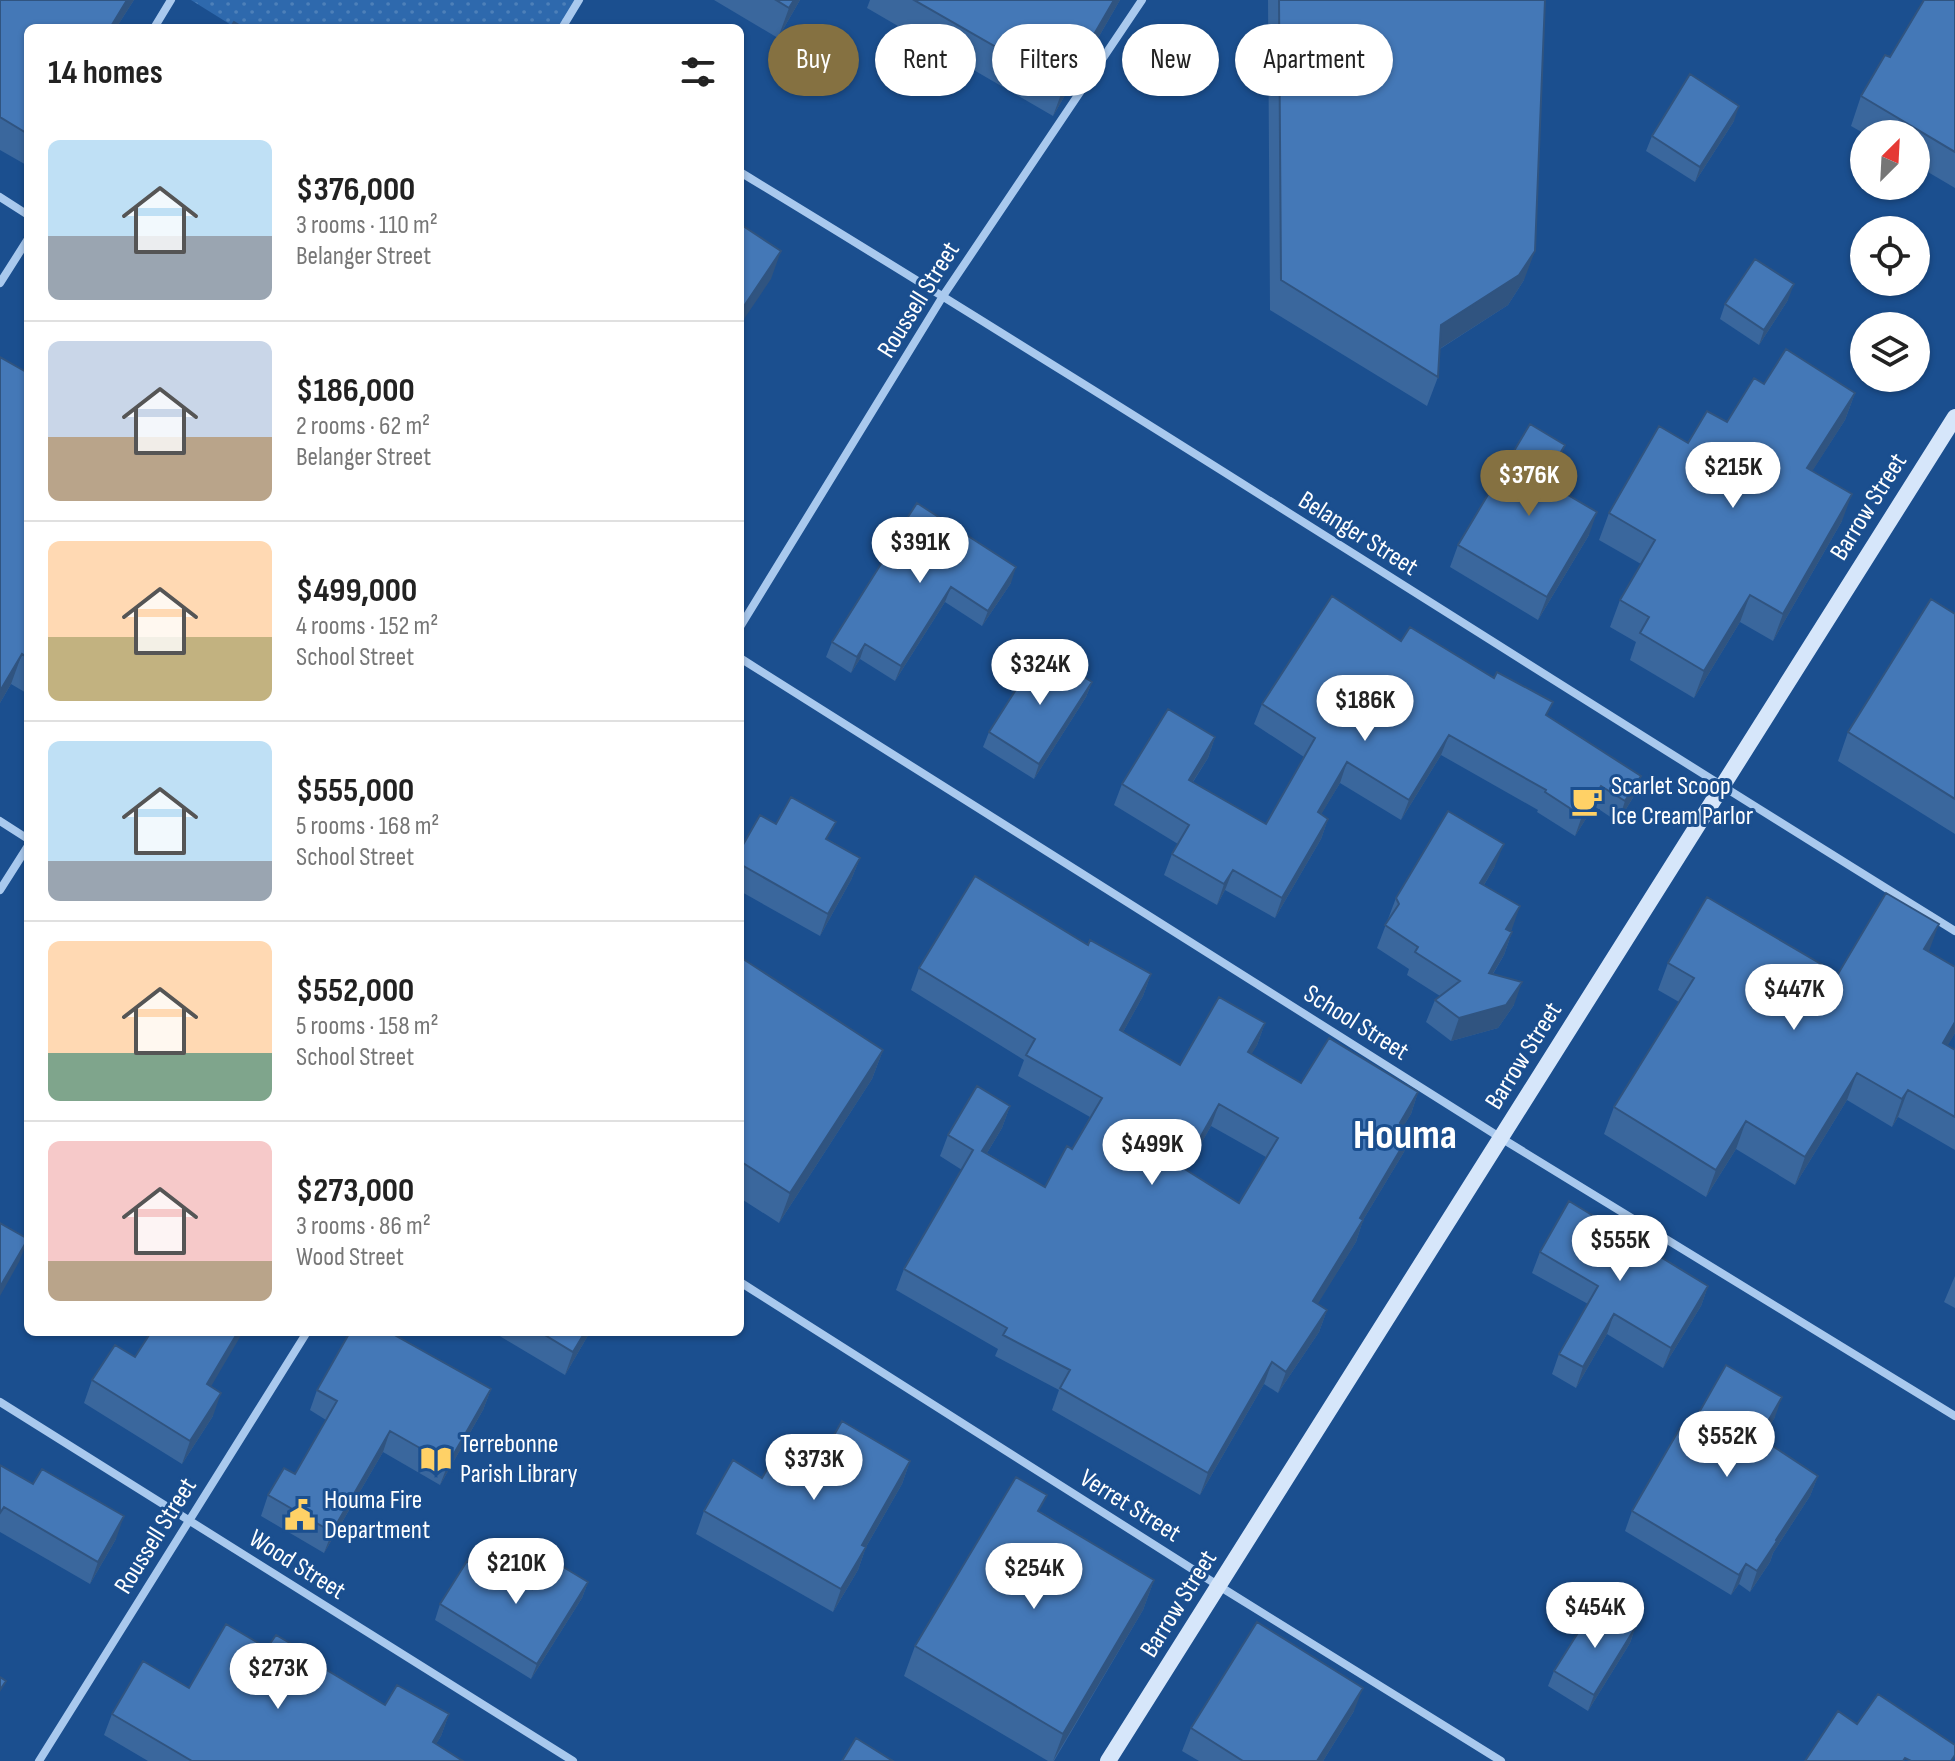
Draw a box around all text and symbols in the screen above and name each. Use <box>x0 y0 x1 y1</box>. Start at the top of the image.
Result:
chip: Buy <box>768 24 859 96</box>
chip: Rent <box>875 24 976 96</box>
chip: Filters <box>992 24 1106 96</box>
chip: New <box>1122 24 1219 96</box>
chip: Apartment <box>1235 24 1393 96</box>
icon: filters <box>676 50 720 94</box>
text: 14 homes <box>48 52 163 93</box>
north arrow <box>1850 120 1930 200</box>
map controls <box>1850 120 1930 392</box>
text: $376,000 <box>296 169 415 210</box>
icon: home <box>112 172 208 268</box>
text: 3 rooms · 110 m² <box>296 210 438 241</box>
button: locate <box>1850 216 1930 296</box>
street label: Roussell Street <box>871 236 967 364</box>
text: Belanger Street <box>296 241 431 272</box>
button: layers <box>1850 312 1930 392</box>
text: $186,000 <box>296 370 415 411</box>
icon: home <box>112 373 208 469</box>
text: 2 rooms · 62 m² <box>296 411 430 442</box>
text: Belanger Street <box>296 442 431 473</box>
pin: $215K <box>1677 442 1789 510</box>
street label: Barrow Street <box>1824 448 1914 566</box>
pin: $376K <box>1473 450 1585 518</box>
text: $215K <box>1703 452 1763 483</box>
text: $376K <box>1498 460 1560 491</box>
street label: Belanger Street <box>1292 485 1424 583</box>
pin: $391K <box>864 517 976 585</box>
text: $391K <box>890 527 950 558</box>
text: $499,000 <box>296 570 417 611</box>
icon: home <box>112 573 208 669</box>
text: 4 rooms · 152 m² <box>296 611 438 642</box>
pin: $324K <box>984 639 1096 707</box>
text: School Street <box>296 642 414 673</box>
text: $324K <box>1009 649 1071 680</box>
pin: $186K <box>1309 675 1421 743</box>
text: $186K <box>1335 685 1395 716</box>
text: $555,000 <box>296 770 414 811</box>
place label: Scarlet Scoop Ice Cream Parlor <box>1611 771 1754 832</box>
icon: home <box>112 773 208 869</box>
cafe icon: Scarlet Scoop Ice Cream Parlor <box>1570 784 1604 818</box>
text: 5 rooms · 168 m² <box>296 811 439 842</box>
text: School Street <box>296 842 414 873</box>
pin: $447K <box>1738 964 1850 1032</box>
text: $552,000 <box>296 970 414 1011</box>
icon: home <box>112 973 208 1069</box>
text: $447K <box>1763 974 1825 1005</box>
street label: School Street <box>1298 979 1414 1067</box>
street label: Barrow Street <box>1479 997 1569 1115</box>
text: 5 rooms · 158 m² <box>296 1011 439 1042</box>
text: School Street <box>296 1042 414 1073</box>
district label: Houma <box>1353 1110 1457 1161</box>
pin: $499K <box>1096 1119 1208 1187</box>
text: $499K <box>1121 1129 1183 1160</box>
text: $273,000 <box>296 1170 414 1211</box>
icon: home <box>112 1173 208 1269</box>
text: 3 rooms · 86 m² <box>296 1211 431 1242</box>
pin: $555K <box>1564 1215 1676 1283</box>
text: $555K <box>1590 1225 1650 1256</box>
text: Wood Street <box>296 1242 404 1273</box>
pin: $552K <box>1671 1411 1783 1479</box>
text: $552K <box>1697 1421 1757 1452</box>
place label: Terrebonne Parish Library <box>460 1429 578 1490</box>
pin: $373K <box>758 1434 870 1502</box>
library icon: Terrebonne Parish Library <box>419 1442 453 1476</box>
text: $373K <box>784 1444 844 1475</box>
street label: Verret Street <box>1074 1463 1186 1549</box>
street label: Roussell Street <box>108 1472 204 1600</box>
place label: Houma Fire Department <box>324 1485 430 1546</box>
public building icon: Houma Fire Department <box>283 1498 317 1532</box>
street label: Wood Street <box>243 1523 351 1607</box>
pin: $210K <box>460 1538 572 1606</box>
pin: $254K <box>978 1543 1090 1611</box>
street label: Barrow Street <box>1134 1545 1224 1663</box>
text: $210K <box>486 1548 546 1579</box>
text: $254K <box>1003 1553 1065 1584</box>
pin: $454K <box>1539 1582 1651 1650</box>
text: $454K <box>1564 1592 1626 1623</box>
pin: $273K <box>222 1643 334 1711</box>
text: $273K <box>248 1653 308 1684</box>

